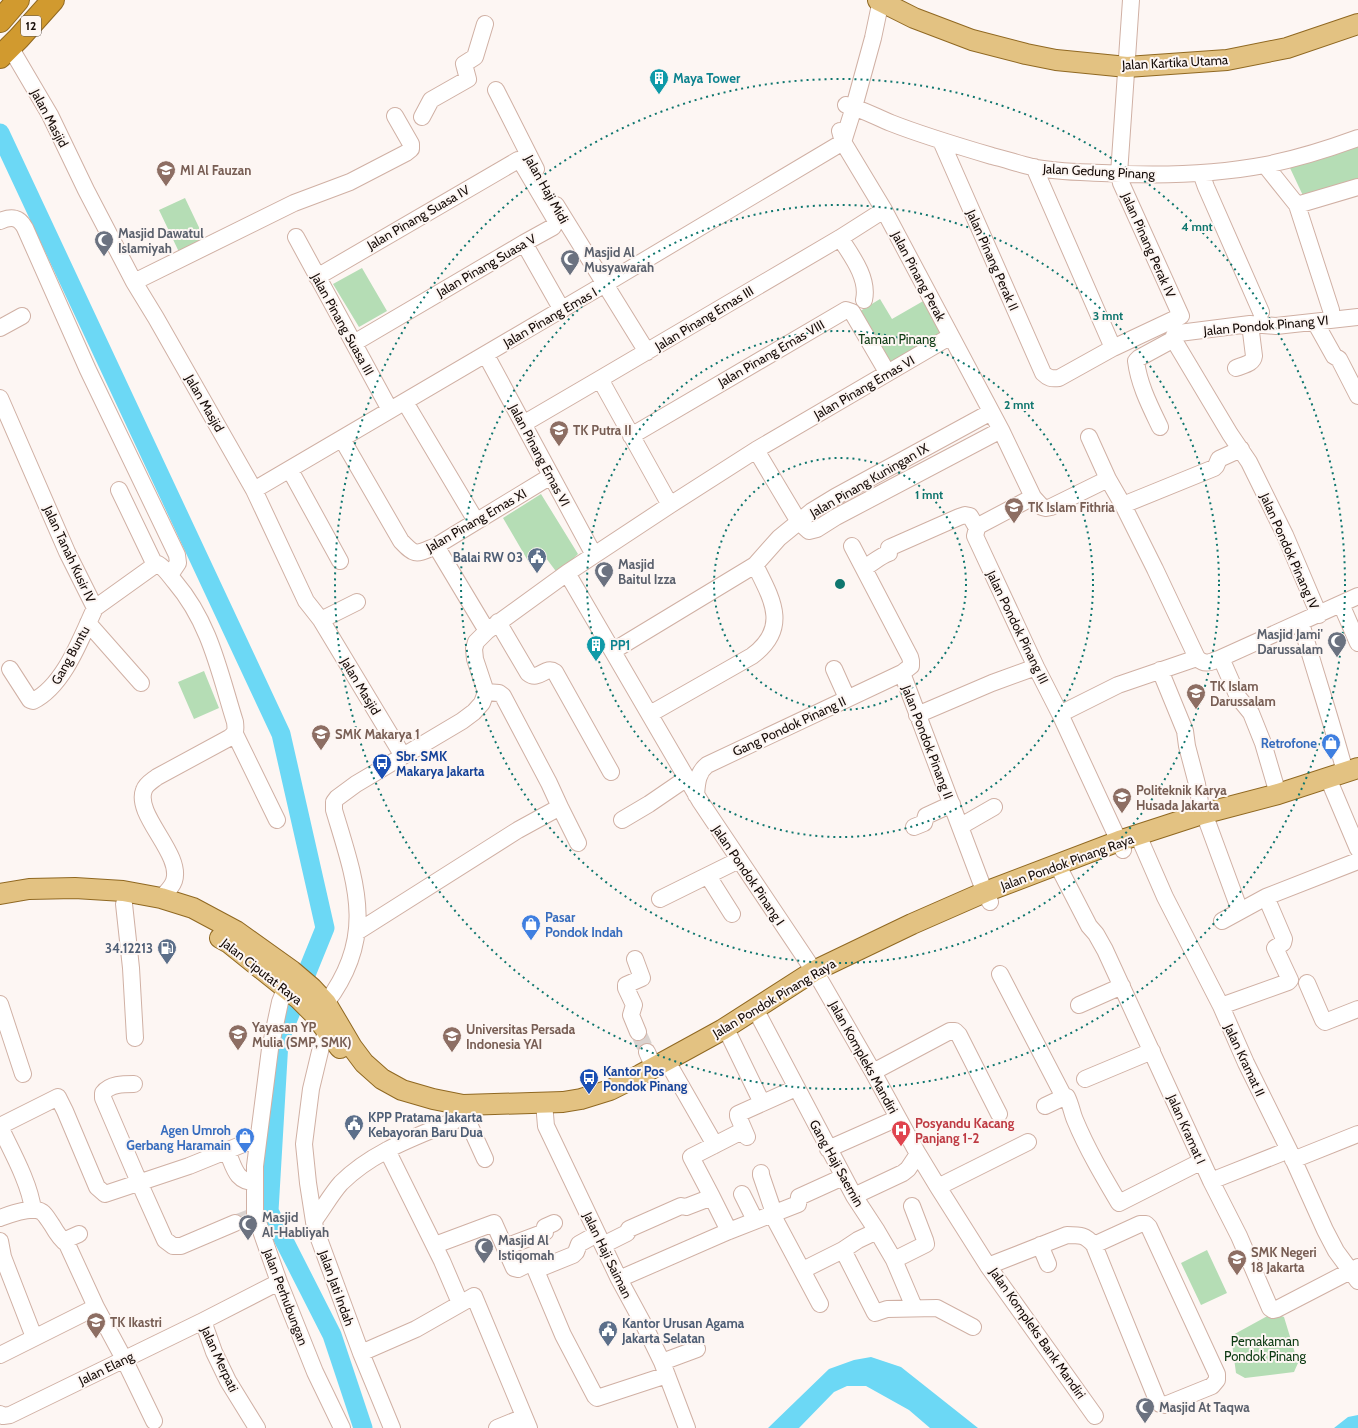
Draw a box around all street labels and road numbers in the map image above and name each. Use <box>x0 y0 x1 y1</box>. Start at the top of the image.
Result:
road number: 12 <box>21 16 41 36</box>
street label: Jalan Kartika Utama <box>1121 51 1229 73</box>
street label: Jalan Masjid <box>27 85 72 150</box>
street label: Jalan Haji Midi <box>520 151 572 227</box>
street label: Jalan Gedung Pinang <box>1042 160 1156 182</box>
street label: Jalan Pinang Suasa IV <box>363 181 472 253</box>
street label: Jalan Pinang Perak IV <box>1118 189 1179 300</box>
street label: Jalan Pinang Perak II <box>963 206 1022 313</box>
street label: Jalan Pinang Perak <box>888 228 949 324</box>
street label: Jalan Pinang Suasa V <box>433 230 539 300</box>
street label: Jalan Pinang Suasa III <box>308 269 378 378</box>
street label: Jalan Pinang Emas III <box>651 282 756 354</box>
street label: Jalan Pinang Emas I <box>499 284 600 351</box>
street label: Jalan Pondok Pinang VI <box>1202 312 1329 339</box>
street label: Jalan Pinang Emas VIII <box>714 316 827 390</box>
street label: Jalan Pinang Emas VI <box>810 352 917 423</box>
street label: Jalan Masjid <box>181 371 228 435</box>
street label: Jalan Pinang Emas VI <box>506 400 574 509</box>
street label: Jalan Pinang Kuningan IX <box>806 439 931 521</box>
street label: Jalan Pinang Emas XI <box>422 485 529 556</box>
street label: Jalan Pondok Pinang IV <box>1257 490 1323 612</box>
street label: Jalan Tanah Kusir IV <box>40 502 99 605</box>
street label: Jalan Pondok Pinang III <box>983 567 1052 686</box>
street label: Gang Buntu <box>47 623 93 687</box>
street label: Jalan Masjid <box>336 654 384 718</box>
street label: Jalan Pondok Pinang II <box>899 682 957 801</box>
street label: Gang Pondok Pinang II <box>730 693 848 759</box>
street label: Jalan Pondok Pinang I <box>709 821 788 928</box>
street label: Jalan Pondok Pinang Raya <box>997 830 1136 894</box>
street label: Jalan Ciputat Raya <box>218 934 306 1008</box>
street label: Jalan Pondok Pinang Raya <box>709 955 839 1042</box>
street label: Jalan Kompleks Mandiri <box>826 997 902 1116</box>
street label: Jalan Kramat II <box>1221 1020 1269 1099</box>
street label: Jalan Kramat I <box>1164 1091 1209 1166</box>
street label: Gang Haji Saemin <box>806 1117 868 1210</box>
street label: Jalan Haji Saiman <box>579 1208 636 1301</box>
street label: Jalan Perhubungan <box>260 1246 312 1348</box>
street label: Jalan Jati Indah <box>316 1247 358 1328</box>
street label: Jalan Kompleks Bank Mandiri <box>986 1264 1089 1402</box>
street label: Jalan Merpati <box>197 1323 242 1394</box>
street label: Jalan Elang <box>75 1348 137 1389</box>

